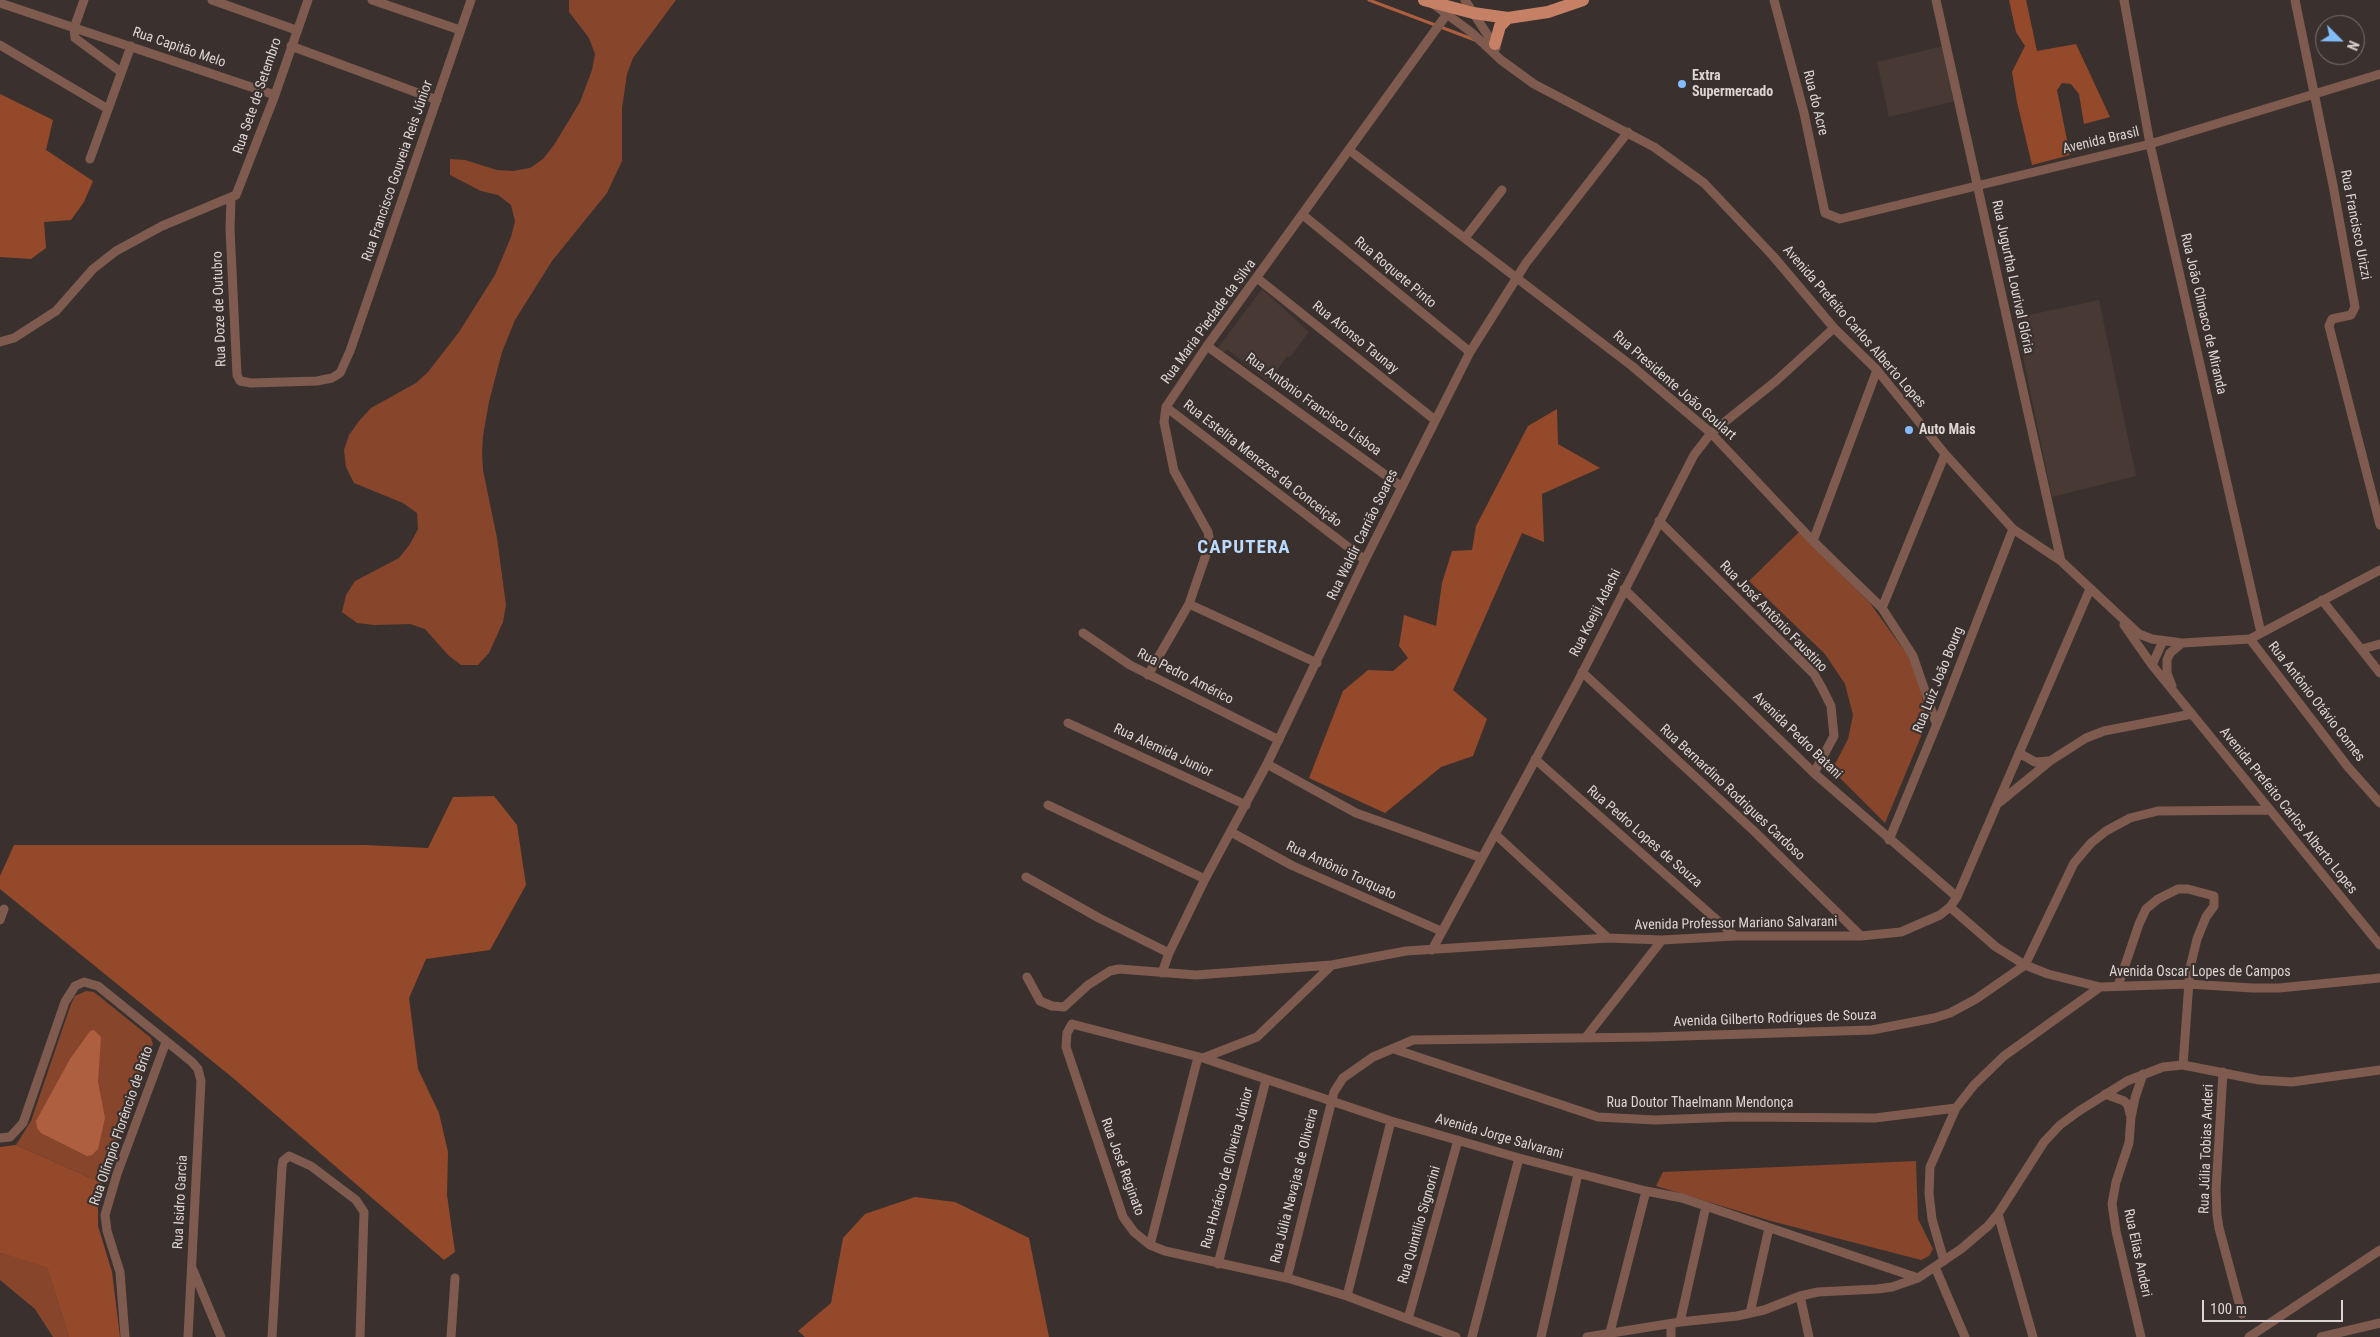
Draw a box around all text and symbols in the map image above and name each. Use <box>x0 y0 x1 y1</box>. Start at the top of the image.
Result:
north arrow <box>2315 15 2365 65</box>
street label: Rua Capitão Melo <box>130 24 228 72</box>
street label: Rua Sete de Setembro <box>230 36 286 156</box>
text: N <box>2344 38 2362 53</box>
place label: Extra Supermercado <box>1692 68 1773 100</box>
street label: Rua do Acre <box>1799 69 1831 137</box>
street label: Rua Francisco Gouveia Reis Júnior <box>359 78 437 264</box>
marker: Extra Supermercado <box>1676 78 1688 90</box>
street label: Avenida Brasil <box>2061 124 2141 158</box>
street label: Rua Francisco Urizzi <box>2336 169 2374 281</box>
street label: Rua Jugurtha Lourival Glória <box>1988 199 2036 355</box>
street label: Rua João Climaco de Miranda <box>2176 232 2230 396</box>
street label: Rua Roquete Pinto <box>1351 234 1439 312</box>
street label: Avenida Prefeito Carlos Alberto Lopes <box>1779 242 1929 412</box>
street label: Rua Doze de Outubro <box>210 251 230 367</box>
street label: Rua Maria Piedade da Silva <box>1158 256 1260 388</box>
street label: Rua Afonso Taunay <box>1308 298 1402 378</box>
street label: Rua Presidente João Goulart <box>1609 328 1739 444</box>
street label: Rua Antônio Francisco Lisboa <box>1242 350 1384 460</box>
street label: Rua Estelita Menezes da Conceição <box>1179 397 1345 531</box>
place label: Auto Mais <box>1919 422 1976 438</box>
marker: Auto Mais <box>1903 424 1915 436</box>
street label: Rua Waldir Carrião Soares <box>1324 467 1402 603</box>
district label: CAPUTERA <box>1196 537 1292 559</box>
street label: Rua José Antônio Faustino <box>1716 558 1830 676</box>
street label: Rua Koeiji Adachi <box>1567 566 1625 660</box>
street label: Rua Luiz João Bourg <box>1910 624 1968 736</box>
street label: Rua Antônio Otávio Gomes <box>2264 639 2368 765</box>
street label: Rua Pedro Américo <box>1134 645 1236 709</box>
street label: Avenida Pedro Batani <box>1749 689 1845 783</box>
street label: Rua Alemida Junior <box>1111 721 1215 781</box>
street label: Rua Bernardino Rodrigues Cardoso <box>1656 721 1808 865</box>
street label: Avenida Prefeito Carlos Alberto Lopes <box>2215 724 2361 898</box>
street label: Rua Pedro Lopes de Souza <box>1583 782 1705 892</box>
street label: Rua Antônio Torquato <box>1283 838 1399 904</box>
street label: Avenida Professor Mariano Salvarani <box>1634 914 1838 934</box>
street label: Avenida Oscar Lopes de Campos <box>2109 964 2291 980</box>
street label: Avenida Gilberto Rodrigues de Souza <box>1673 1007 1877 1031</box>
street label: Rua Olímpio Florêncio de Brito <box>87 1044 157 1208</box>
street label: Rua Júlia Tobias Anderi <box>2196 1084 2218 1214</box>
street label: Rua Horácio de Oliveira Júnior <box>1198 1085 1258 1251</box>
street label: Rua Doutor Thaelmann Mendonça <box>1607 1095 1793 1111</box>
street label: Rua Júlia Navajas de Oliveira <box>1268 1107 1322 1265</box>
street label: Avenida Jorge Salvarani <box>1433 1111 1565 1163</box>
street label: Rua José Reginato <box>1097 1116 1147 1218</box>
street label: Rua Isidro Garcia <box>170 1155 192 1249</box>
street label: Rua Quintilio Signorini <box>1395 1164 1445 1286</box>
street label: Rua Elias Anderi <box>2119 1207 2155 1299</box>
scale bar <box>2205 1290 2346 1322</box>
text: 100 m <box>2210 1300 2247 1318</box>

